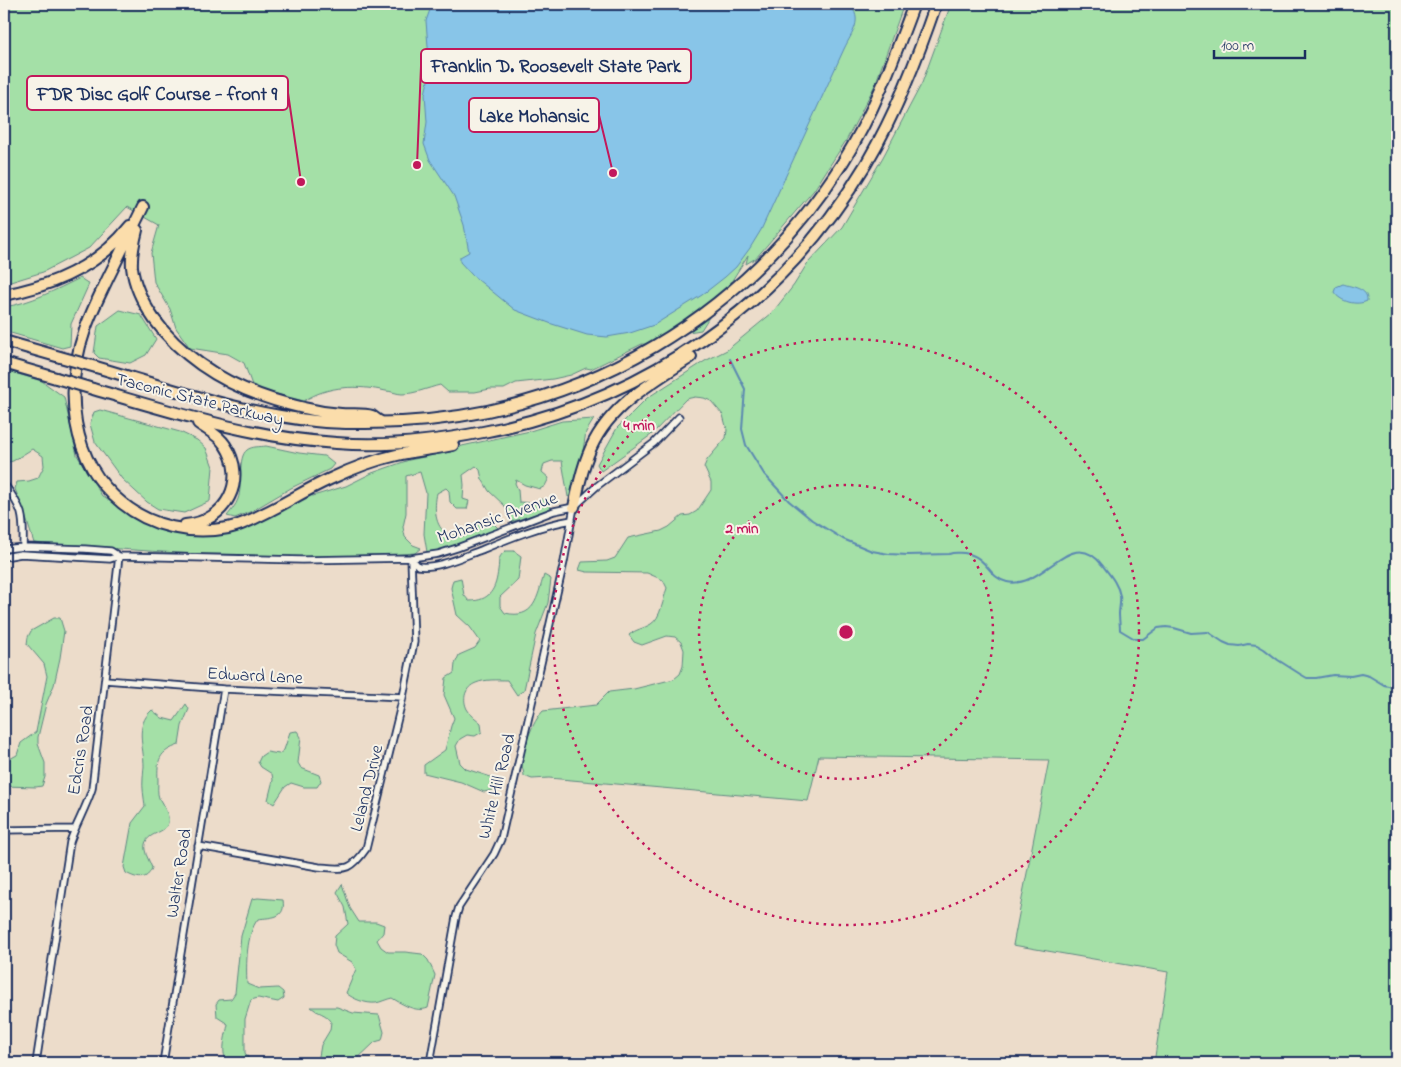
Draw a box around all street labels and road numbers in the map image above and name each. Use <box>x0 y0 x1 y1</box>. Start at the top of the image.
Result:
street label: Taconic State Parkway <box>113 368 286 434</box>
street label: Mohansic Avenue <box>434 486 562 552</box>
street label: Edward Lane <box>206 662 304 693</box>
street label: Edcris Road <box>62 704 102 797</box>
street label: White Hill Road <box>472 731 524 842</box>
street label: Leland Drive <box>345 741 391 835</box>
street label: Walter Road <box>160 827 200 920</box>

